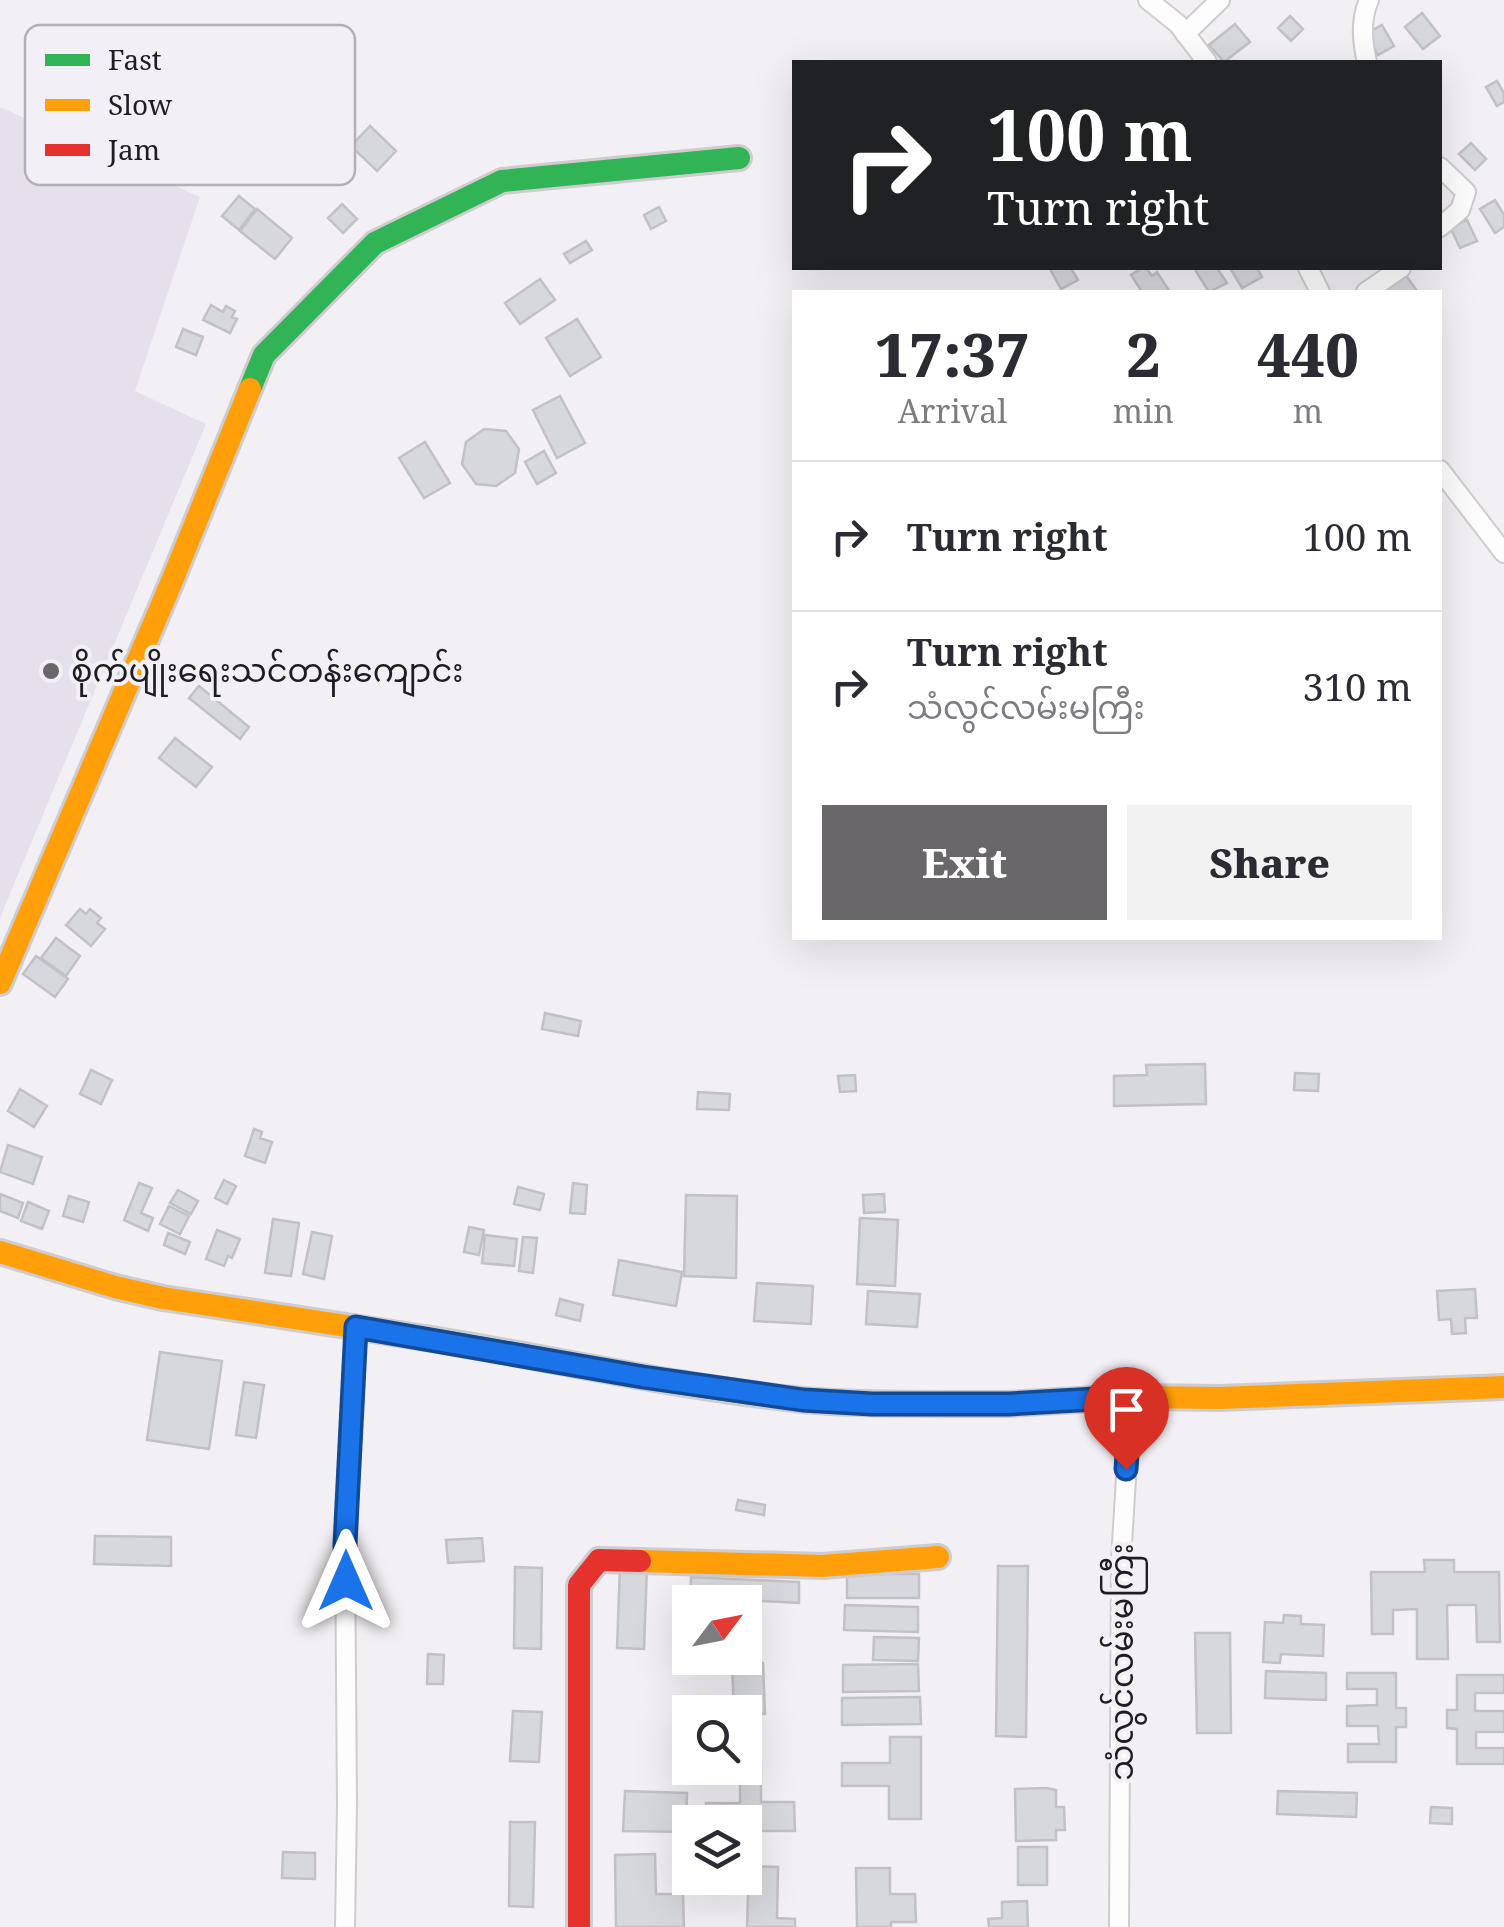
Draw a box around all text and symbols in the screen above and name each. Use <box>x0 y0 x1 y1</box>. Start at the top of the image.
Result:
legend <box>25 25 355 185</box>
text: Fast <box>108 40 162 78</box>
text: Slow <box>108 85 173 123</box>
text: 100 m <box>987 86 1193 182</box>
icon: right <box>822 100 952 230</box>
text: Jam <box>107 130 160 168</box>
text: Turn right <box>987 177 1209 238</box>
text: 17:37 <box>875 313 1030 395</box>
text: 2 <box>1126 313 1160 395</box>
text: 440 <box>1257 313 1359 395</box>
text: Arrival <box>898 389 1007 432</box>
text: min <box>1113 389 1174 432</box>
text: m <box>1293 389 1323 432</box>
icon: right <box>822 509 877 564</box>
text: Turn right <box>907 510 1108 562</box>
text: 100 m <box>1302 510 1412 562</box>
text: Turn right <box>907 625 1108 677</box>
place label: စိုက်ပျိုးရေးသင်တန်းကျောင်း <box>71 648 463 697</box>
icon: right <box>822 659 877 714</box>
marker: စိုက်ပျိုးရေးသင်တန်းကျောင်း <box>40 660 62 682</box>
text: 310 m <box>1302 660 1412 712</box>
text: သံလွင်လမ်းမကြီး <box>907 685 1145 728</box>
button: Exit <box>822 805 1107 920</box>
button: Share <box>1127 805 1412 920</box>
pin <box>1084 1367 1169 1470</box>
icon: arrive <box>1099 1382 1154 1437</box>
position arrow <box>294 1529 398 1633</box>
street label: သံလွင်လမ်းမကြီး <box>1099 1543 1148 1781</box>
north arrow <box>672 1585 762 1675</box>
map controls <box>672 1585 762 1895</box>
button: search <box>672 1695 762 1785</box>
button: layers <box>672 1805 762 1895</box>

